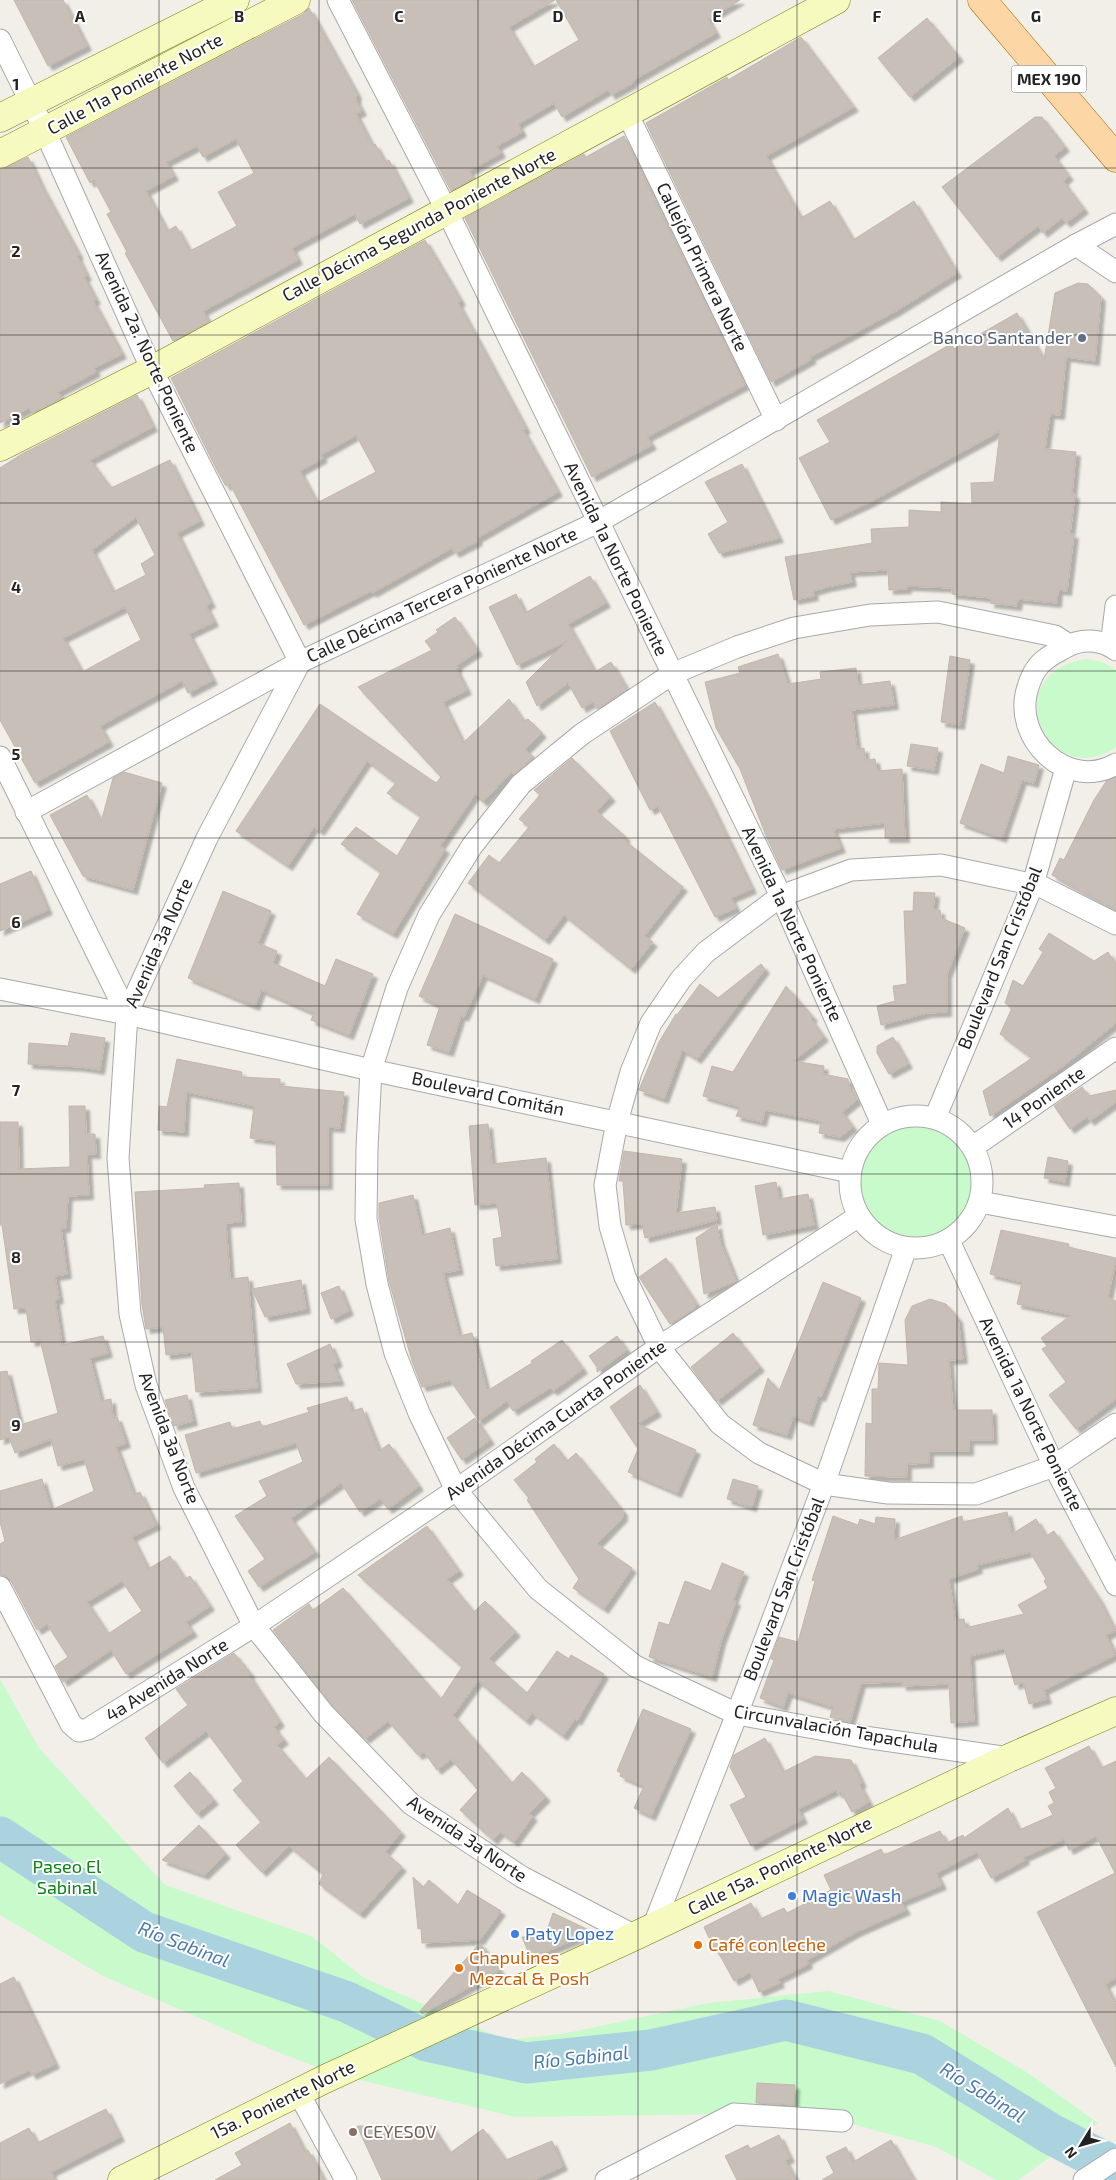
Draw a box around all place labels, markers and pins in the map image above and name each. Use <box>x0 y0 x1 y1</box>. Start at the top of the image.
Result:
place label: Banco Santander <box>933 326 1072 348</box>
marker: Banco Santander <box>1076 332 1088 344</box>
place label: Magic Wash <box>802 1884 901 1906</box>
marker: Magic Wash <box>786 1890 798 1902</box>
place label: Paty Lopez <box>525 1922 614 1944</box>
marker: Paty Lopez <box>509 1928 521 1940</box>
place label: Café con leche <box>708 1933 826 1955</box>
marker: Café con leche <box>692 1939 704 1951</box>
place label: Chapulines Mezcal & Posh <box>469 1946 589 1989</box>
marker: Chapulines Mezcal & Posh <box>453 1962 465 1974</box>
place label: CEYESOV <box>363 2120 437 2142</box>
marker: CEYESOV <box>347 2126 359 2138</box>

